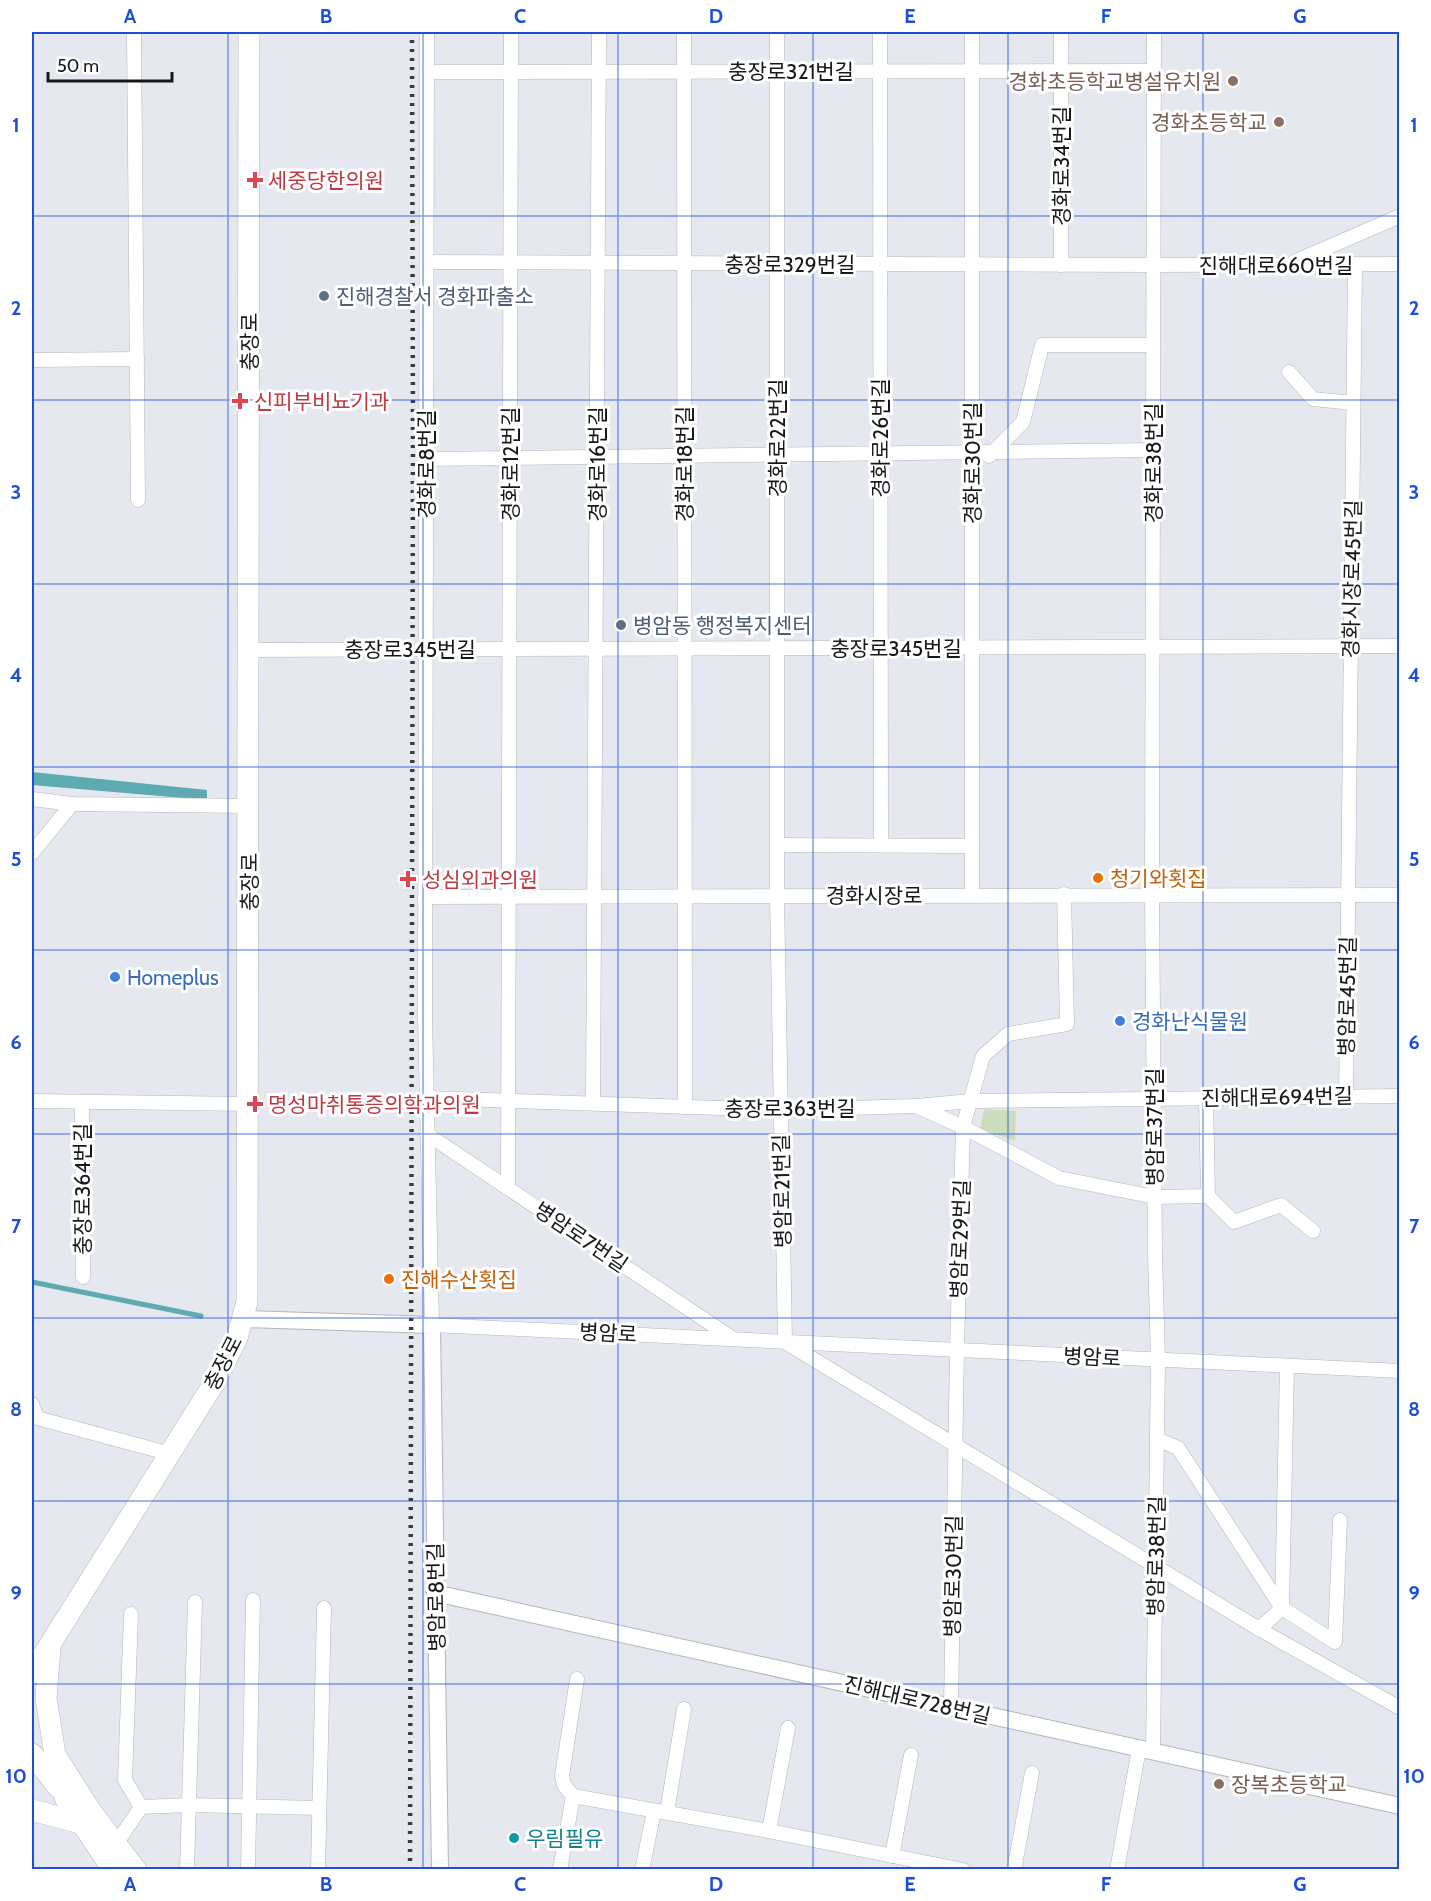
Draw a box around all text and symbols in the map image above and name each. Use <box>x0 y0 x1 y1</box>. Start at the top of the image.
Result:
text: A <box>124 4 137 28</box>
text: B <box>320 4 332 28</box>
text: C <box>514 4 526 28</box>
text: D <box>709 4 723 28</box>
text: E <box>904 4 916 28</box>
text: F <box>1101 4 1112 28</box>
text: G <box>1293 4 1307 28</box>
scale bar <box>48 45 172 83</box>
text: 50 m <box>57 55 99 77</box>
street label: 충장로321번길 <box>728 59 854 84</box>
place label: 경화초등학교병설유치원 <box>1008 69 1221 94</box>
marker: 경화초등학교병설유치원 <box>1226 74 1240 88</box>
street label: 경화로34번길 <box>1049 106 1074 226</box>
place label: 경화초등학교 <box>1151 110 1267 135</box>
text: 1 <box>12 113 20 137</box>
text: 1 <box>1410 113 1418 137</box>
marker: 경화초등학교 <box>1272 115 1286 129</box>
place label: 세중당한의원 <box>268 168 384 193</box>
marker: 세중당한의원 <box>246 171 264 189</box>
street label: 충장로329번길 <box>725 252 855 277</box>
street label: 진해대로660번길 <box>1199 253 1353 278</box>
place label: 진해경찰서 경화파출소 <box>336 284 534 309</box>
marker: 진해경찰서 경화파출소 <box>317 289 331 303</box>
text: 2 <box>11 296 21 320</box>
text: 2 <box>1409 296 1419 320</box>
street label: 충장로 <box>237 313 262 371</box>
street label: 경화로26번길 <box>868 378 893 498</box>
street label: 경화로22번길 <box>765 379 790 497</box>
place label: 신피부비뇨기과 <box>254 389 389 414</box>
marker: 신피부비뇨기과 <box>231 392 249 410</box>
street label: 경화로30번길 <box>960 402 985 524</box>
street label: 경화로38번길 <box>1141 403 1166 523</box>
street label: 경화로16번길 <box>585 406 610 522</box>
street label: 경화로18번길 <box>672 406 697 522</box>
street label: 경화로12번길 <box>498 407 523 521</box>
street label: 경화로8번길 <box>414 409 439 519</box>
text: 3 <box>11 480 21 504</box>
text: 3 <box>1409 480 1419 504</box>
street label: 경화시장로45번길 <box>1338 499 1366 659</box>
place label: 병암동 행정복지센터 <box>633 613 812 638</box>
marker: 병암동 행정복지센터 <box>614 618 628 632</box>
street label: 충장로345번길 <box>830 636 962 661</box>
street label: 충장로345번길 <box>344 637 476 662</box>
text: 4 <box>10 663 22 687</box>
text: 4 <box>1408 663 1420 687</box>
text: 5 <box>11 847 21 871</box>
text: 5 <box>1409 847 1419 871</box>
street label: 충장로 <box>237 853 262 911</box>
place label: 청기와횟집 <box>1110 866 1207 891</box>
place label: 성심외과의원 <box>422 867 538 892</box>
marker: 성심외과의원 <box>399 870 417 888</box>
marker: 청기와횟집 <box>1091 871 1105 885</box>
street label: 경화시장로 <box>826 883 922 908</box>
street label: 병암로45번길 <box>1333 936 1361 1056</box>
place label: Homeplus <box>127 965 219 990</box>
marker: Homeplus <box>108 970 122 984</box>
place label: 경화난식물원 <box>1132 1009 1248 1034</box>
marker: 경화난식물원 <box>1113 1014 1127 1028</box>
text: 6 <box>10 1030 22 1054</box>
text: 6 <box>1408 1030 1420 1054</box>
street label: 병암로37번길 <box>1142 1068 1167 1186</box>
street label: 진해대로694번길 <box>1201 1083 1353 1111</box>
place label: 명성마취통증의학과의원 <box>268 1092 481 1117</box>
marker: 명성마취통증의학과의원 <box>246 1095 264 1113</box>
street label: 충장로363번길 <box>724 1096 856 1121</box>
street label: 충장로364번길 <box>70 1123 95 1255</box>
street label: 병암로21번길 <box>769 1134 795 1248</box>
street label: 병암로29번길 <box>945 1179 975 1299</box>
street label: 병암로7번길 <box>530 1197 632 1277</box>
text: 7 <box>11 1214 22 1238</box>
text: 7 <box>1409 1214 1420 1238</box>
place label: 진해수산횟집 <box>401 1267 517 1292</box>
marker: 진해수산횟집 <box>382 1272 396 1286</box>
street label: 병암로 <box>578 1319 638 1347</box>
street label: 충장로 <box>199 1331 247 1395</box>
street label: 병암로 <box>1062 1343 1122 1371</box>
text: 8 <box>10 1397 22 1421</box>
text: 8 <box>1408 1397 1420 1421</box>
street label: 병암로38번길 <box>1142 1495 1170 1617</box>
street label: 병암로30번길 <box>939 1514 967 1638</box>
street label: 병암로8번길 <box>423 1542 449 1652</box>
text: 9 <box>10 1581 22 1605</box>
text: 9 <box>1408 1581 1420 1605</box>
street label: 진해대로728번길 <box>841 1671 993 1729</box>
text: 10 <box>5 1764 27 1788</box>
text: 10 <box>1403 1764 1425 1788</box>
place label: 장복초등학교 <box>1231 1772 1347 1797</box>
marker: 장복초등학교 <box>1212 1777 1226 1791</box>
place label: 우림필유 <box>526 1826 603 1851</box>
marker: 우림필유 <box>507 1831 521 1845</box>
text: A <box>124 1872 137 1896</box>
text: B <box>320 1872 332 1896</box>
text: C <box>514 1872 526 1896</box>
text: D <box>709 1872 723 1896</box>
text: E <box>904 1872 916 1896</box>
text: F <box>1101 1872 1112 1896</box>
text: G <box>1293 1872 1307 1896</box>

